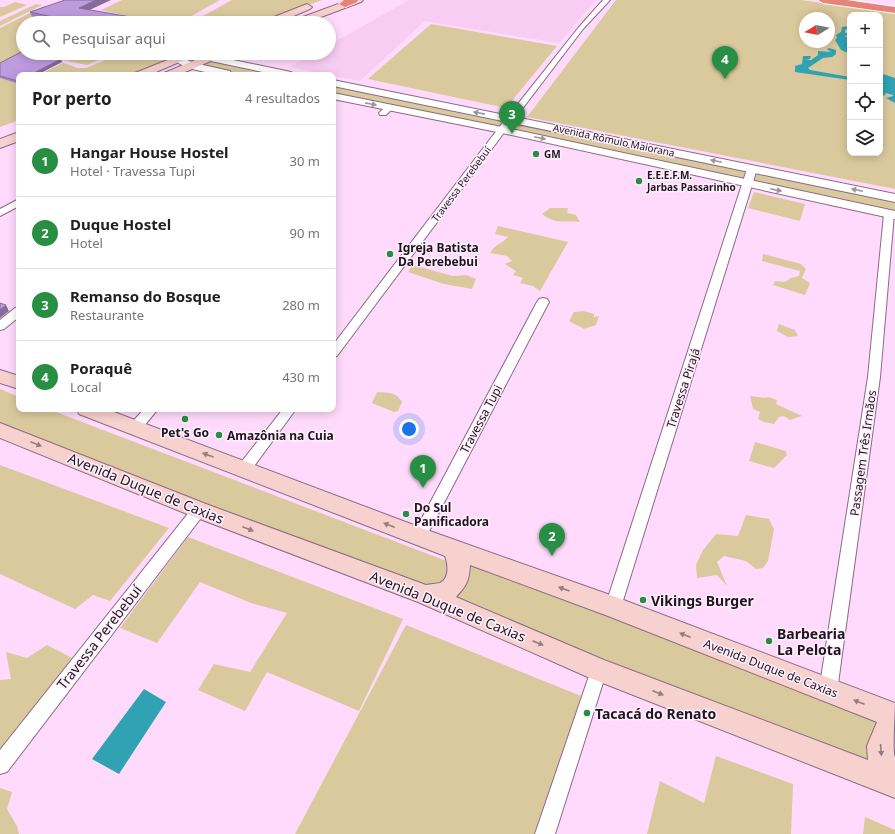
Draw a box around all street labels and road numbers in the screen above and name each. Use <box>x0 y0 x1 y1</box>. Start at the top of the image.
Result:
street label: Avenida Rômulo Maiorana <box>552 120 676 160</box>
street label: Travessa Perebebuí <box>428 143 494 225</box>
street label: Travessa Pirajá <box>662 346 704 430</box>
street label: Travessa Tupi <box>456 382 506 456</box>
street label: Passagem Três Irmãos <box>846 389 880 517</box>
street label: Avenida Duque de Caxias <box>65 448 227 528</box>
street label: Avenida Duque de Caxias <box>367 566 529 646</box>
street label: Travessa Perebebuí <box>52 581 146 693</box>
street label: Avenida Duque de Caxias <box>701 635 841 702</box>

